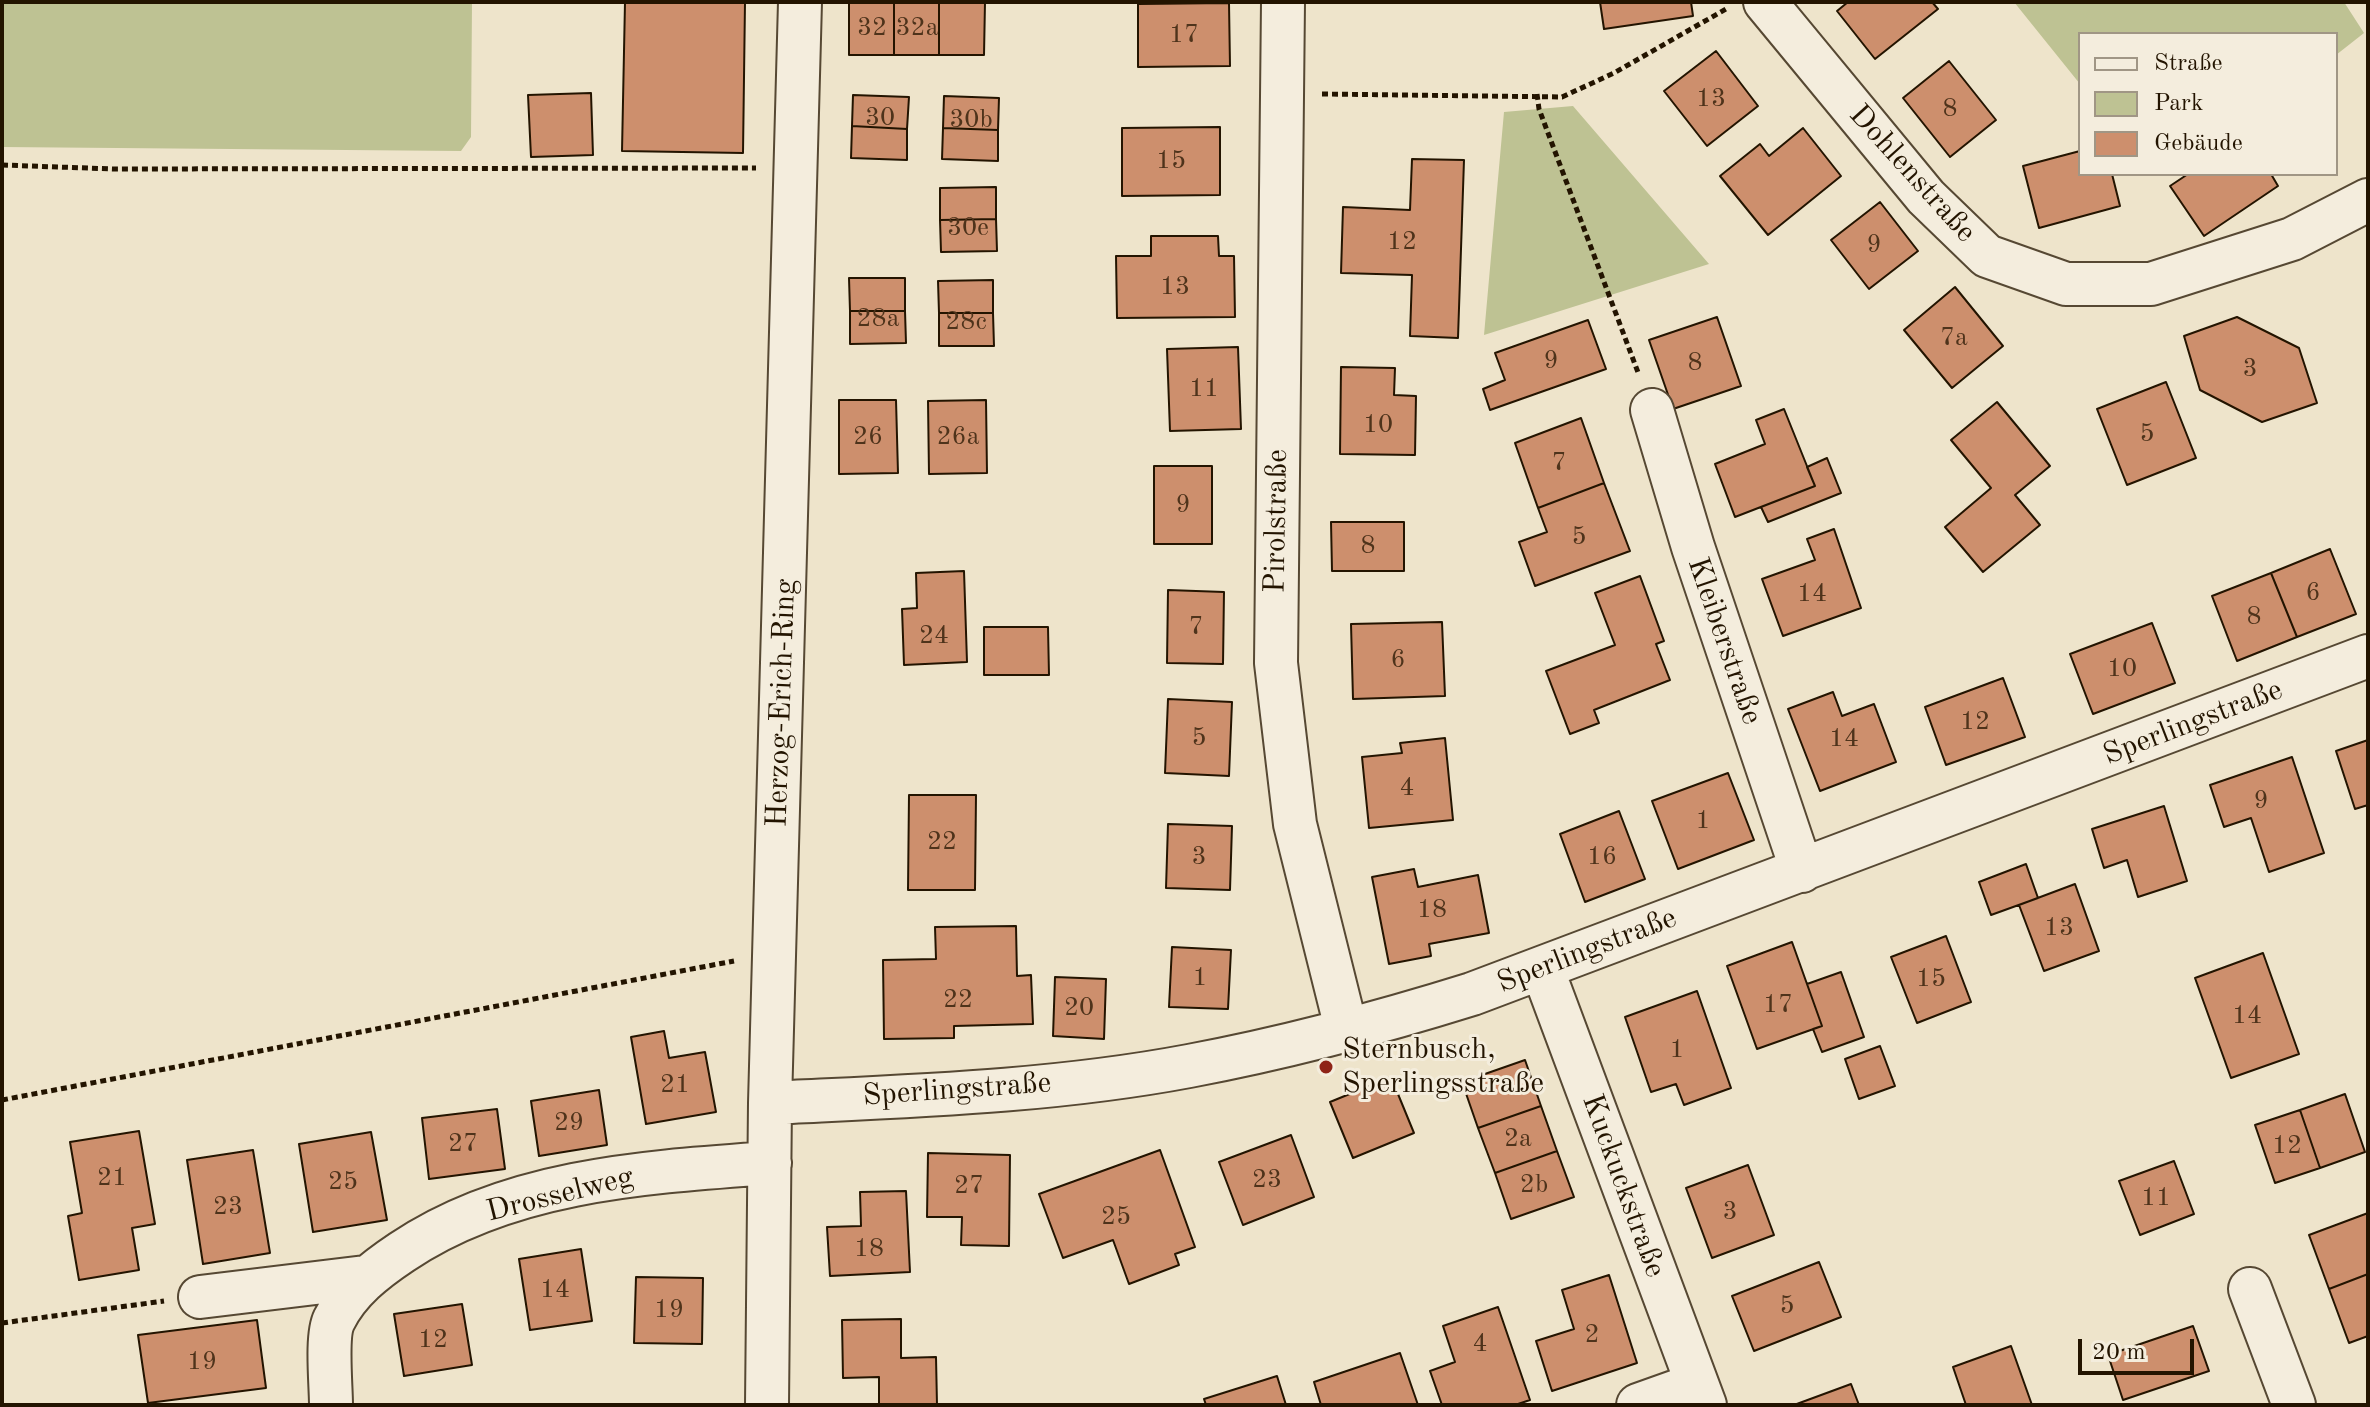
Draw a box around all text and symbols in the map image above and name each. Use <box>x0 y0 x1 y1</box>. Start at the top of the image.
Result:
house number: 32 <box>857 12 887 44</box>
house number: 32a <box>895 12 939 44</box>
house number: 17 <box>1169 19 1199 51</box>
legend <box>2078 32 2338 176</box>
text: Straße <box>2154 52 2223 76</box>
house number: 13 <box>1696 83 1726 115</box>
text: Park <box>2154 92 2203 116</box>
house number: 8 <box>1942 93 1958 125</box>
street label: Dohlenstraße <box>1841 98 1983 250</box>
house number: 30 <box>865 102 895 134</box>
house number: 30b <box>949 104 993 136</box>
text: Gebäude <box>2154 132 2243 156</box>
house number: 15 <box>1156 145 1186 177</box>
house number: 30e <box>947 212 989 244</box>
house number: 12 <box>1387 226 1417 258</box>
house number: 9 <box>1866 229 1882 261</box>
house number: 13 <box>1160 271 1190 303</box>
house number: 28a <box>856 303 900 335</box>
house number: 28c <box>945 306 987 338</box>
house number: 7a <box>1940 322 1968 354</box>
house number: 9 <box>1543 345 1559 377</box>
house number: 8 <box>1687 347 1703 379</box>
house number: 3 <box>2242 353 2258 385</box>
house number: 11 <box>1189 373 1219 405</box>
house number: 10 <box>1363 409 1393 441</box>
house number: 5 <box>2139 418 2155 450</box>
house number: 26 <box>853 421 883 453</box>
house number: 26a <box>936 421 980 453</box>
house number: 7 <box>1551 447 1567 479</box>
street label: Pirolstraße <box>1258 449 1296 593</box>
house number: 9 <box>1175 489 1191 521</box>
house number: 5 <box>1571 521 1587 553</box>
house number: 8 <box>1360 530 1376 562</box>
street label: Kleiberstraße <box>1679 553 1769 729</box>
house number: 6 <box>2305 577 2321 609</box>
street label: Herzog-Erich-Ring <box>760 578 804 828</box>
house number: 14 <box>1797 578 1827 610</box>
house number: 8 <box>2246 601 2262 633</box>
house number: 7 <box>1188 611 1204 643</box>
house number: 24 <box>919 620 949 652</box>
house number: 6 <box>1390 644 1406 676</box>
house number: 10 <box>2107 653 2137 685</box>
street label: Sperlingstraße <box>2098 672 2288 774</box>
house number: 12 <box>1960 706 1990 738</box>
house number: 5 <box>1191 722 1207 754</box>
house number: 14 <box>1829 723 1859 755</box>
house number: 4 <box>1399 772 1415 804</box>
house number: 9 <box>2253 785 2269 817</box>
house number: 1 <box>1695 805 1711 837</box>
house number: 22 <box>927 826 957 858</box>
house number: 3 <box>1191 841 1207 873</box>
house number: 16 <box>1587 841 1617 873</box>
house number: 18 <box>1417 894 1447 926</box>
street label: Sperlingstraße <box>1492 900 1682 1002</box>
house number: 13 <box>2044 912 2074 944</box>
house number: 1 <box>1192 962 1208 994</box>
house number: 15 <box>1916 963 1946 995</box>
house number: 22 <box>943 984 973 1016</box>
house number: 17 <box>1763 989 1793 1021</box>
house number: 20 <box>1064 992 1094 1024</box>
house number: 14 <box>2232 1000 2262 1032</box>
place label: Sternbusch, Sperlingsstraße <box>1342 1032 1544 1102</box>
house number: 1 <box>1669 1034 1685 1066</box>
marker: Sternbusch, Sperlingsstraße <box>1317 1058 1335 1076</box>
street label: Sperlingstraße <box>861 1065 1053 1115</box>
house number: 21 <box>660 1069 690 1101</box>
street label: Kuckuckstraße <box>1573 1089 1673 1283</box>
house number: 29 <box>554 1107 584 1139</box>
house number: 2a <box>1504 1123 1532 1155</box>
house number: 27 <box>448 1128 478 1160</box>
house number: 12 <box>2272 1130 2302 1162</box>
street label: Drosselweg <box>483 1159 637 1231</box>
house number: 21 <box>97 1162 127 1194</box>
house number: 23 <box>1252 1164 1282 1196</box>
house number: 25 <box>328 1166 358 1198</box>
house number: 2b <box>1520 1169 1548 1201</box>
house number: 27 <box>954 1170 984 1202</box>
house number: 11 <box>2141 1182 2171 1214</box>
house number: 23 <box>213 1191 243 1223</box>
house number: 3 <box>1722 1196 1738 1228</box>
house number: 25 <box>1101 1201 1131 1233</box>
house number: 18 <box>854 1233 884 1265</box>
house number: 14 <box>540 1274 570 1306</box>
house number: 5 <box>1779 1290 1795 1322</box>
house number: 19 <box>654 1294 684 1326</box>
house number: 2 <box>1584 1319 1600 1351</box>
scale bar <box>2082 1323 2198 1373</box>
house number: 12 <box>418 1324 448 1356</box>
house number: 4 <box>1472 1328 1488 1360</box>
text: 20 m <box>2092 1341 2146 1365</box>
house number: 19 <box>187 1346 217 1378</box>

